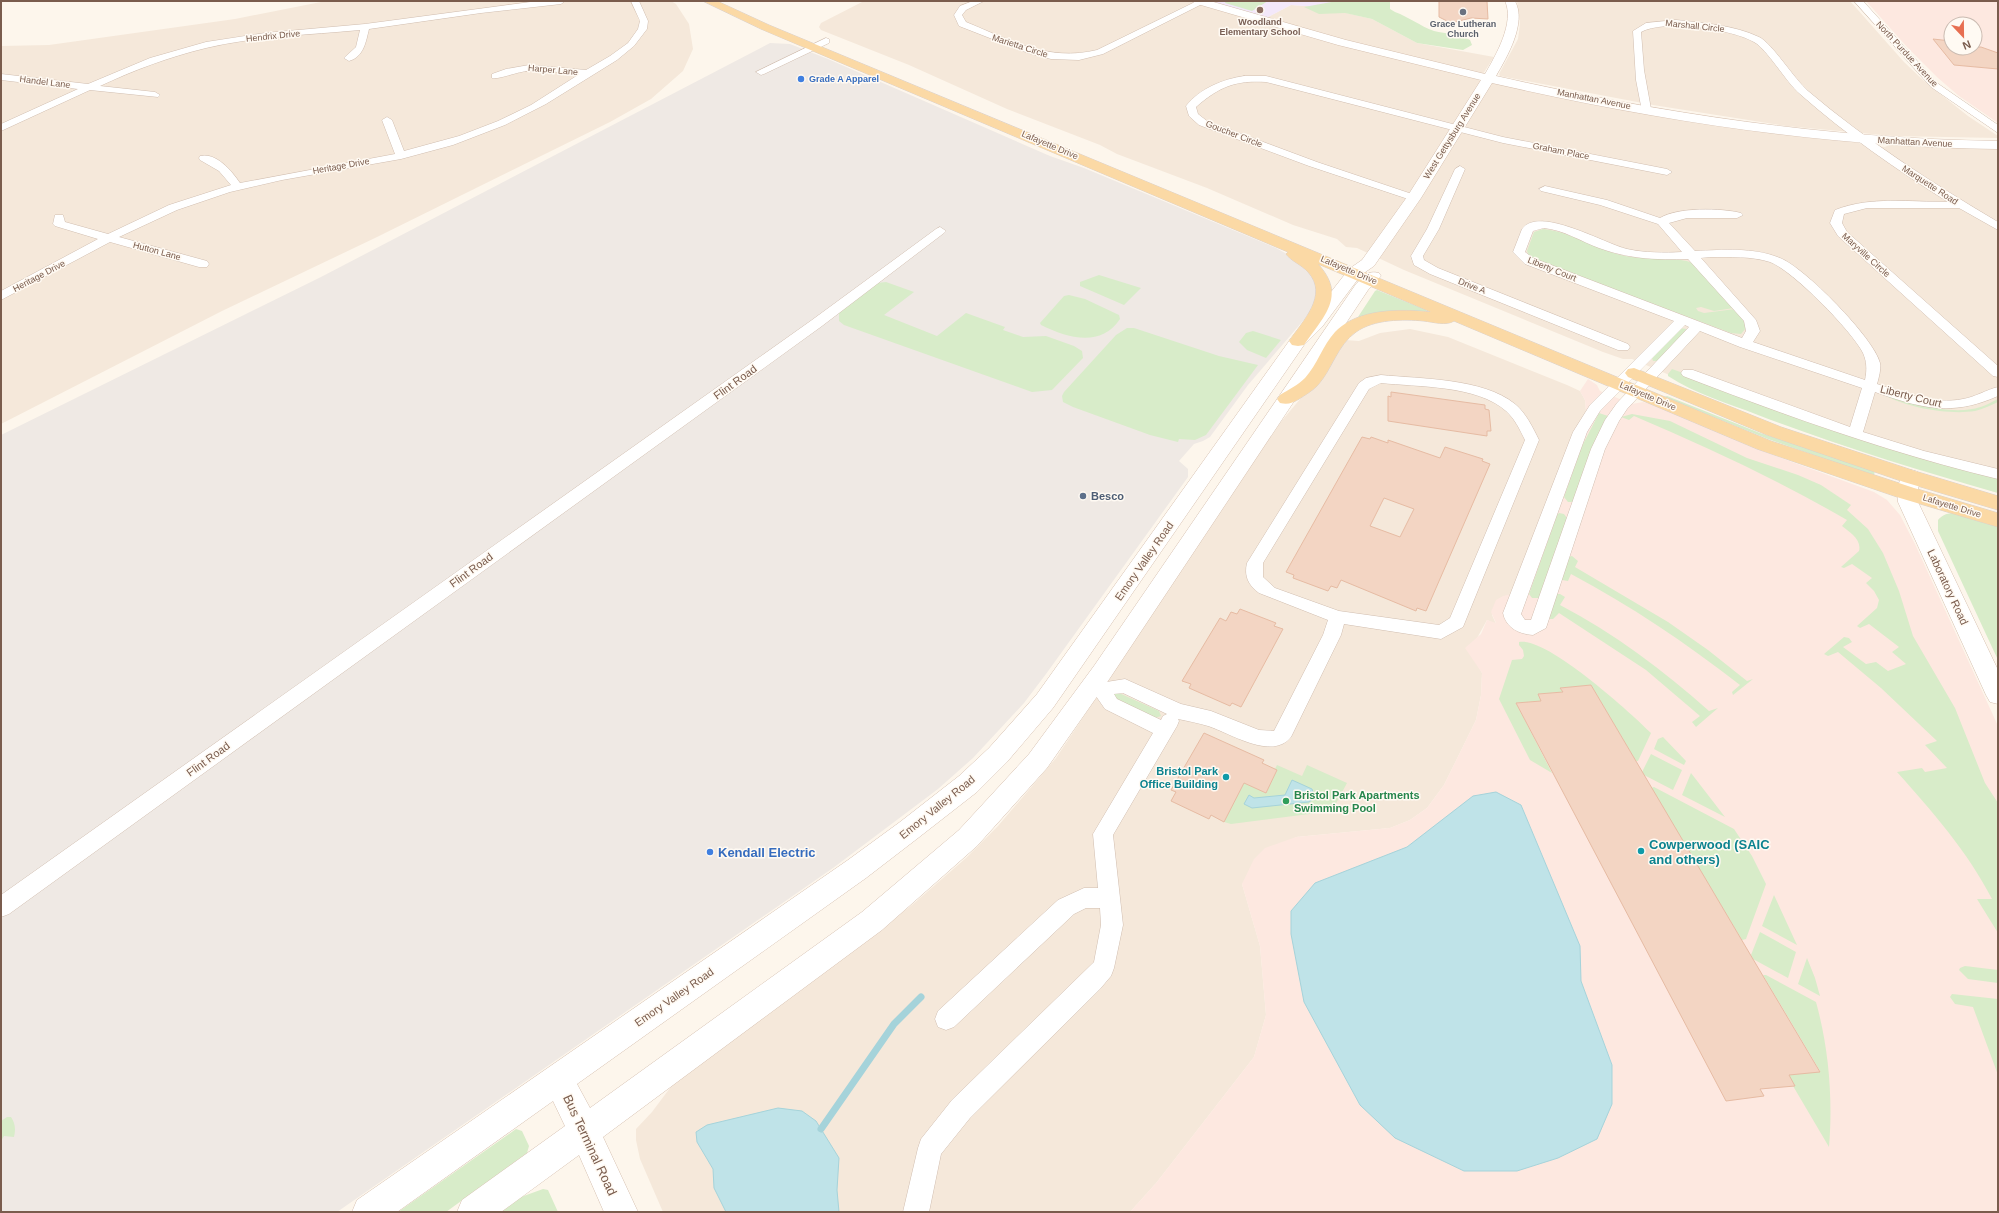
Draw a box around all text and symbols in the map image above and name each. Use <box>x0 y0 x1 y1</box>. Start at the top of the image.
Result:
marker: Woodland Elementary School <box>1255 5 1265 15</box>
marker: Grace Lutheran Church <box>1458 7 1468 17</box>
north arrow <box>1943 16 1983 56</box>
place label: Woodland Elementary School <box>1219 17 1301 37</box>
street label: Marshall Circle <box>1665 18 1725 34</box>
place label: Grace Lutheran Church <box>1430 19 1496 39</box>
street label: North Purdue Avenue <box>1874 19 1940 89</box>
street label: Hendrix Drive <box>245 28 301 44</box>
street label: Marietta Circle <box>991 32 1049 60</box>
text: N <box>1961 38 1973 52</box>
street label: Harper Lane <box>528 63 578 77</box>
street label: Handel Lane <box>19 74 71 90</box>
marker: Grade A Apparel <box>796 74 806 84</box>
place label: Grade A Apparel <box>809 74 879 84</box>
street label: Manhattan Avenue <box>1556 87 1632 111</box>
street label: West Gettysburg Avenue <box>1421 91 1483 181</box>
street label: Goucher Circle <box>1204 119 1264 149</box>
street label: Lafayette Drive <box>1020 129 1080 161</box>
street label: Manhattan Avenue <box>1877 135 1953 149</box>
street label: Graham Place <box>1532 141 1590 161</box>
street label: Heritage Drive <box>312 156 370 176</box>
street label: Marquette Road <box>1900 163 1960 207</box>
street label: Maryville Circle <box>1840 231 1892 279</box>
street label: Hutton Lane <box>132 240 182 262</box>
street label: Lafayette Drive <box>1319 254 1379 286</box>
street label: Liberty Court <box>1526 255 1578 283</box>
street label: Heritage Drive <box>11 258 67 294</box>
street label: Drive A <box>1457 276 1487 296</box>
street label: Flint Road <box>711 362 759 402</box>
street label: Lafayette Drive <box>1618 380 1678 412</box>
street label: Liberty Court <box>1879 383 1943 409</box>
place label: Besco <box>1091 490 1124 502</box>
marker: Besco <box>1078 491 1088 501</box>
street label: Lafayette Drive <box>1922 492 1982 520</box>
street label: Emory Valley Road <box>1112 519 1176 603</box>
street label: Laboratory Road <box>1925 547 1971 627</box>
street label: Flint Road <box>447 550 495 590</box>
street label: Flint Road <box>184 739 232 779</box>
place label: Bristol Park Office Building <box>1140 765 1219 790</box>
marker: Bristol Park Office Building <box>1221 772 1231 782</box>
street label: Emory Valley Road <box>897 773 977 841</box>
place label: Bristol Park Apartments Swimming Pool <box>1294 789 1420 814</box>
marker: Bristol Park Apartments Swimming Pool <box>1281 796 1291 806</box>
place label: Cowperwood (SAIC and others) <box>1649 837 1770 867</box>
place label: Kendall Electric <box>718 845 816 860</box>
marker: Cowperwood (SAIC and others) <box>1636 846 1646 856</box>
marker: Kendall Electric <box>705 847 715 857</box>
street label: Emory Valley Road <box>632 965 716 1029</box>
street label: Bus Terminal Road <box>560 1092 620 1198</box>

